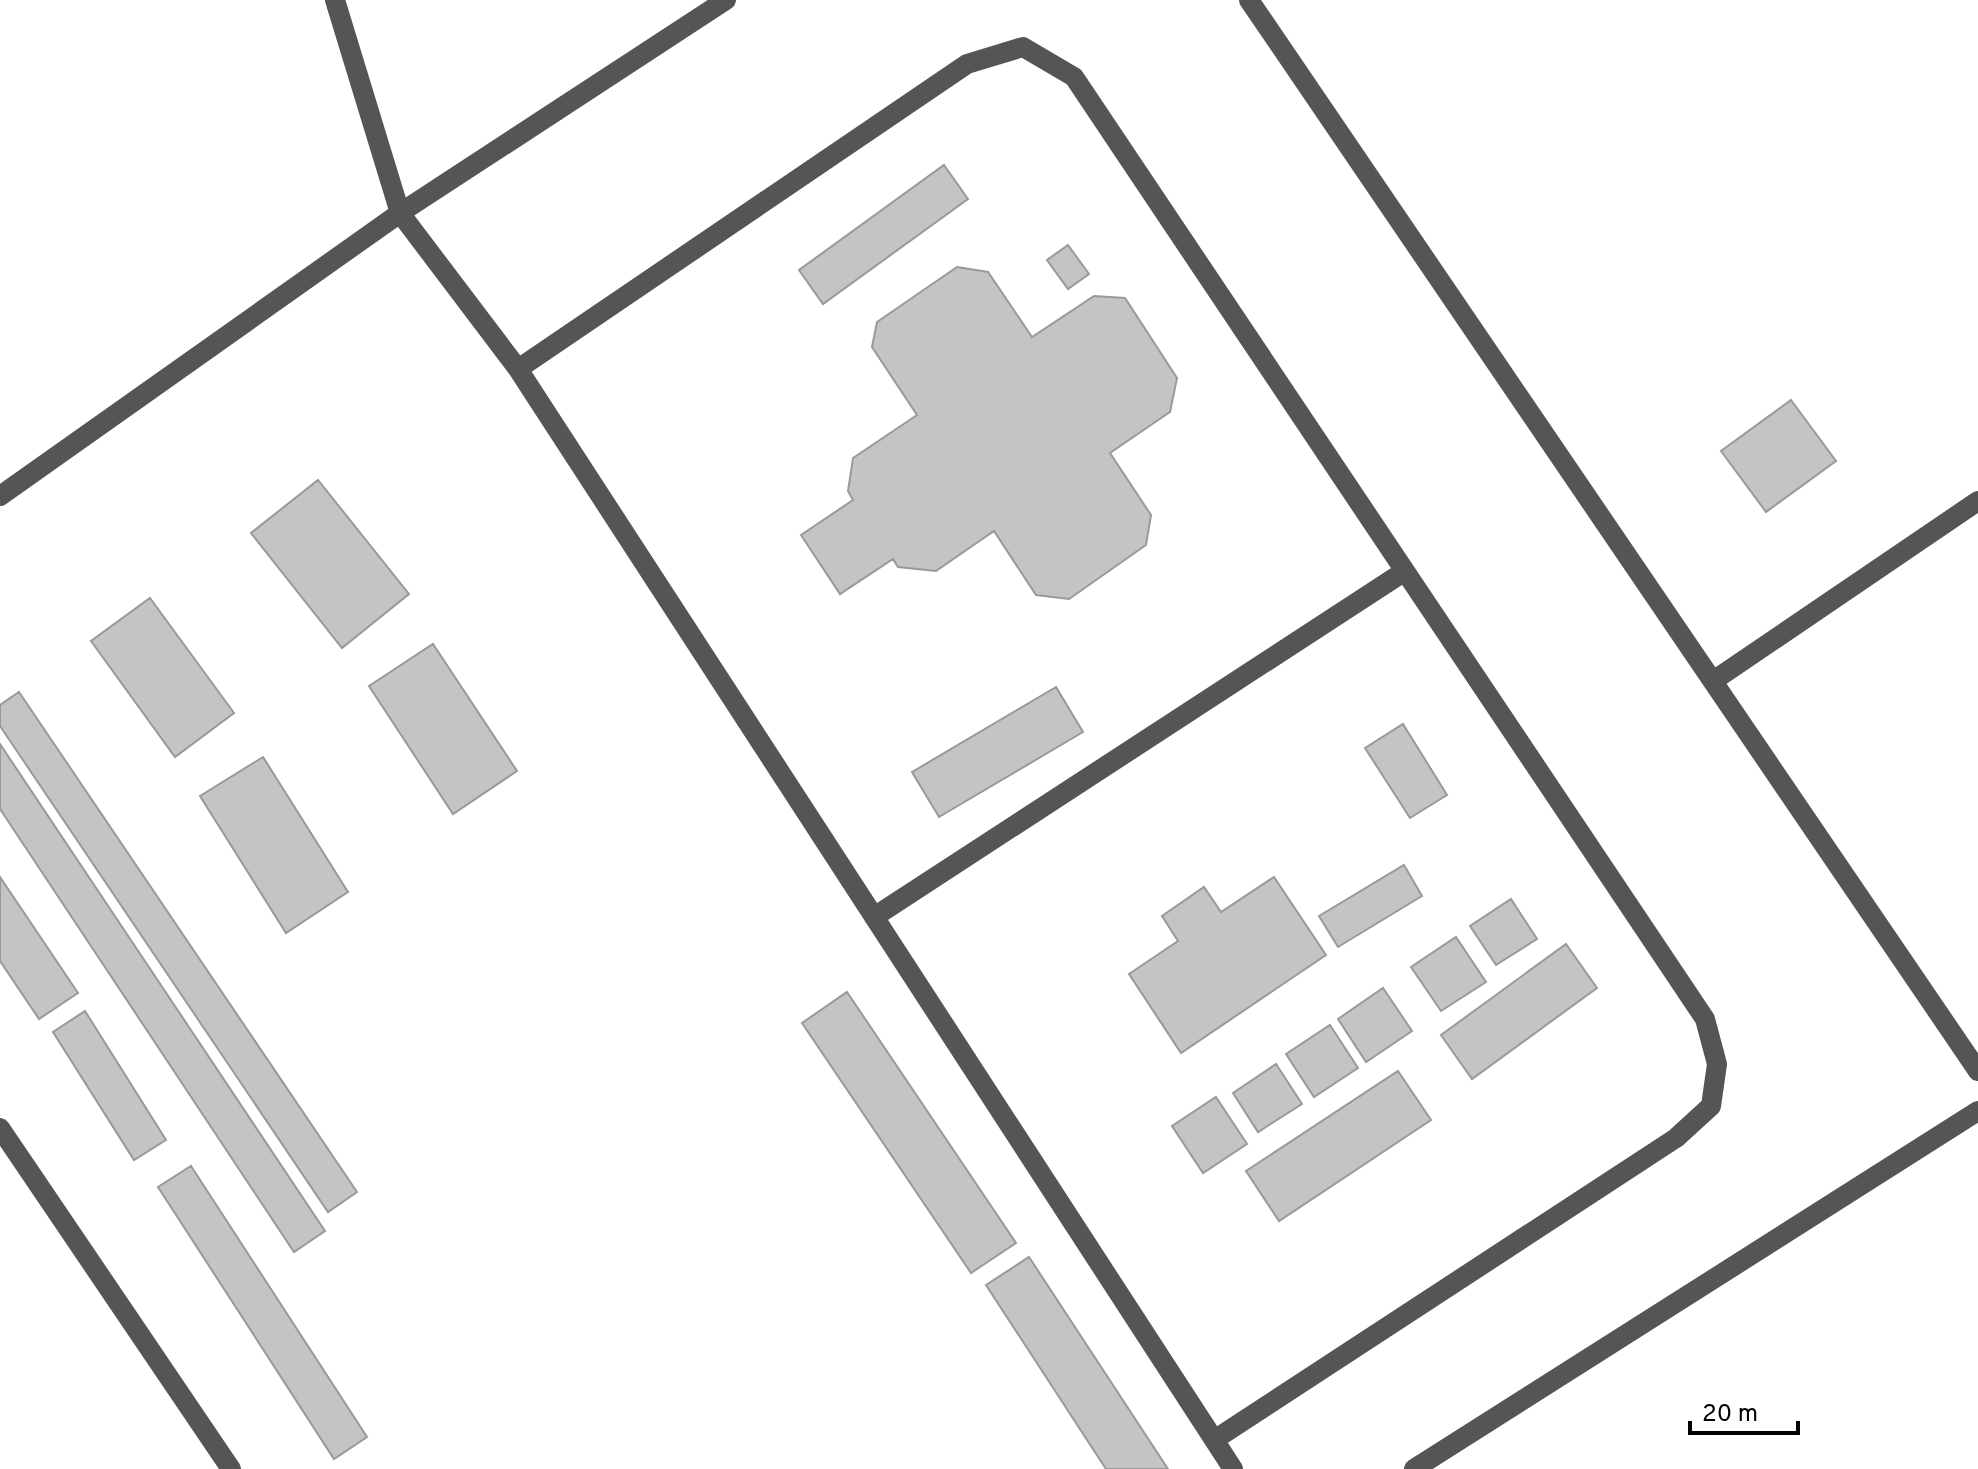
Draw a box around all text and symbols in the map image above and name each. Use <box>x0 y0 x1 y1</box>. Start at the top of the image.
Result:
scale bar <box>1690 1385 1798 1435</box>
text: 20 m <box>1702 1400 1758 1430</box>

